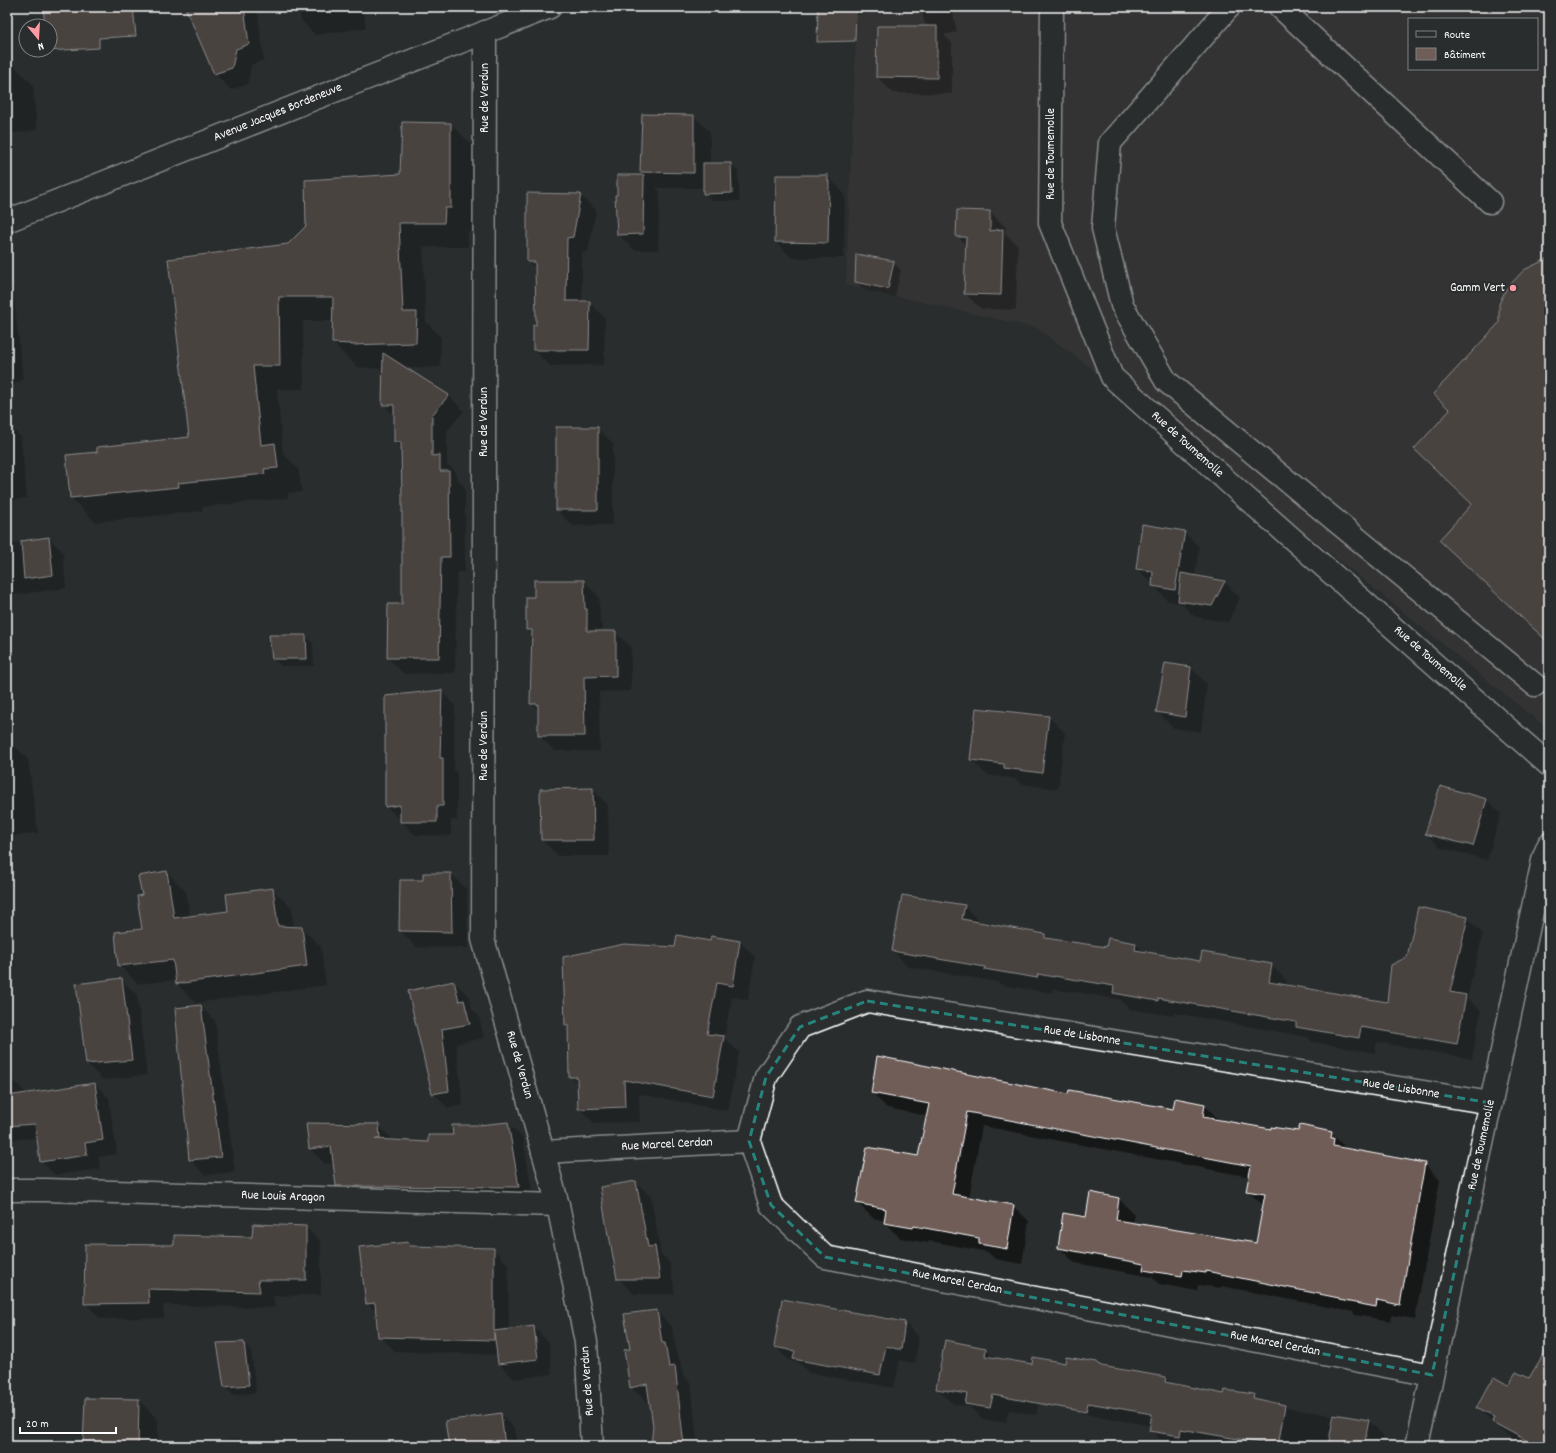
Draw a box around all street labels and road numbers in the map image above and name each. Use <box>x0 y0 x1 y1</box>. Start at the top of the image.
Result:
street label: Rue de Verdun <box>476 63 495 133</box>
street label: Avenue Jacques Bordeneuve <box>211 78 345 148</box>
street label: Rue de Toumemolle <box>1042 108 1061 200</box>
street label: Rue de Verdun <box>475 387 494 457</box>
street label: Rue de Toumemolle <box>1146 407 1228 483</box>
street label: Rue de Toumemolle <box>1389 622 1471 697</box>
street label: Rue de Verdun <box>475 711 494 781</box>
street label: Rue de Lisbonne <box>1042 1021 1122 1052</box>
street label: Rue de Verdun <box>500 1029 538 1101</box>
street label: Rue de Lisbonne <box>1361 1074 1441 1105</box>
street label: Rue de Toumemolle <box>1463 1098 1501 1192</box>
street label: Rue Marcel Cerdan <box>621 1133 713 1157</box>
street label: Rue Louis Aragon <box>241 1186 325 1208</box>
street label: Rue Marcel Cerdan <box>910 1264 1004 1300</box>
street label: Rue Marcel Cerdan <box>1228 1326 1322 1362</box>
street label: Rue de Verdun <box>576 1345 600 1417</box>

